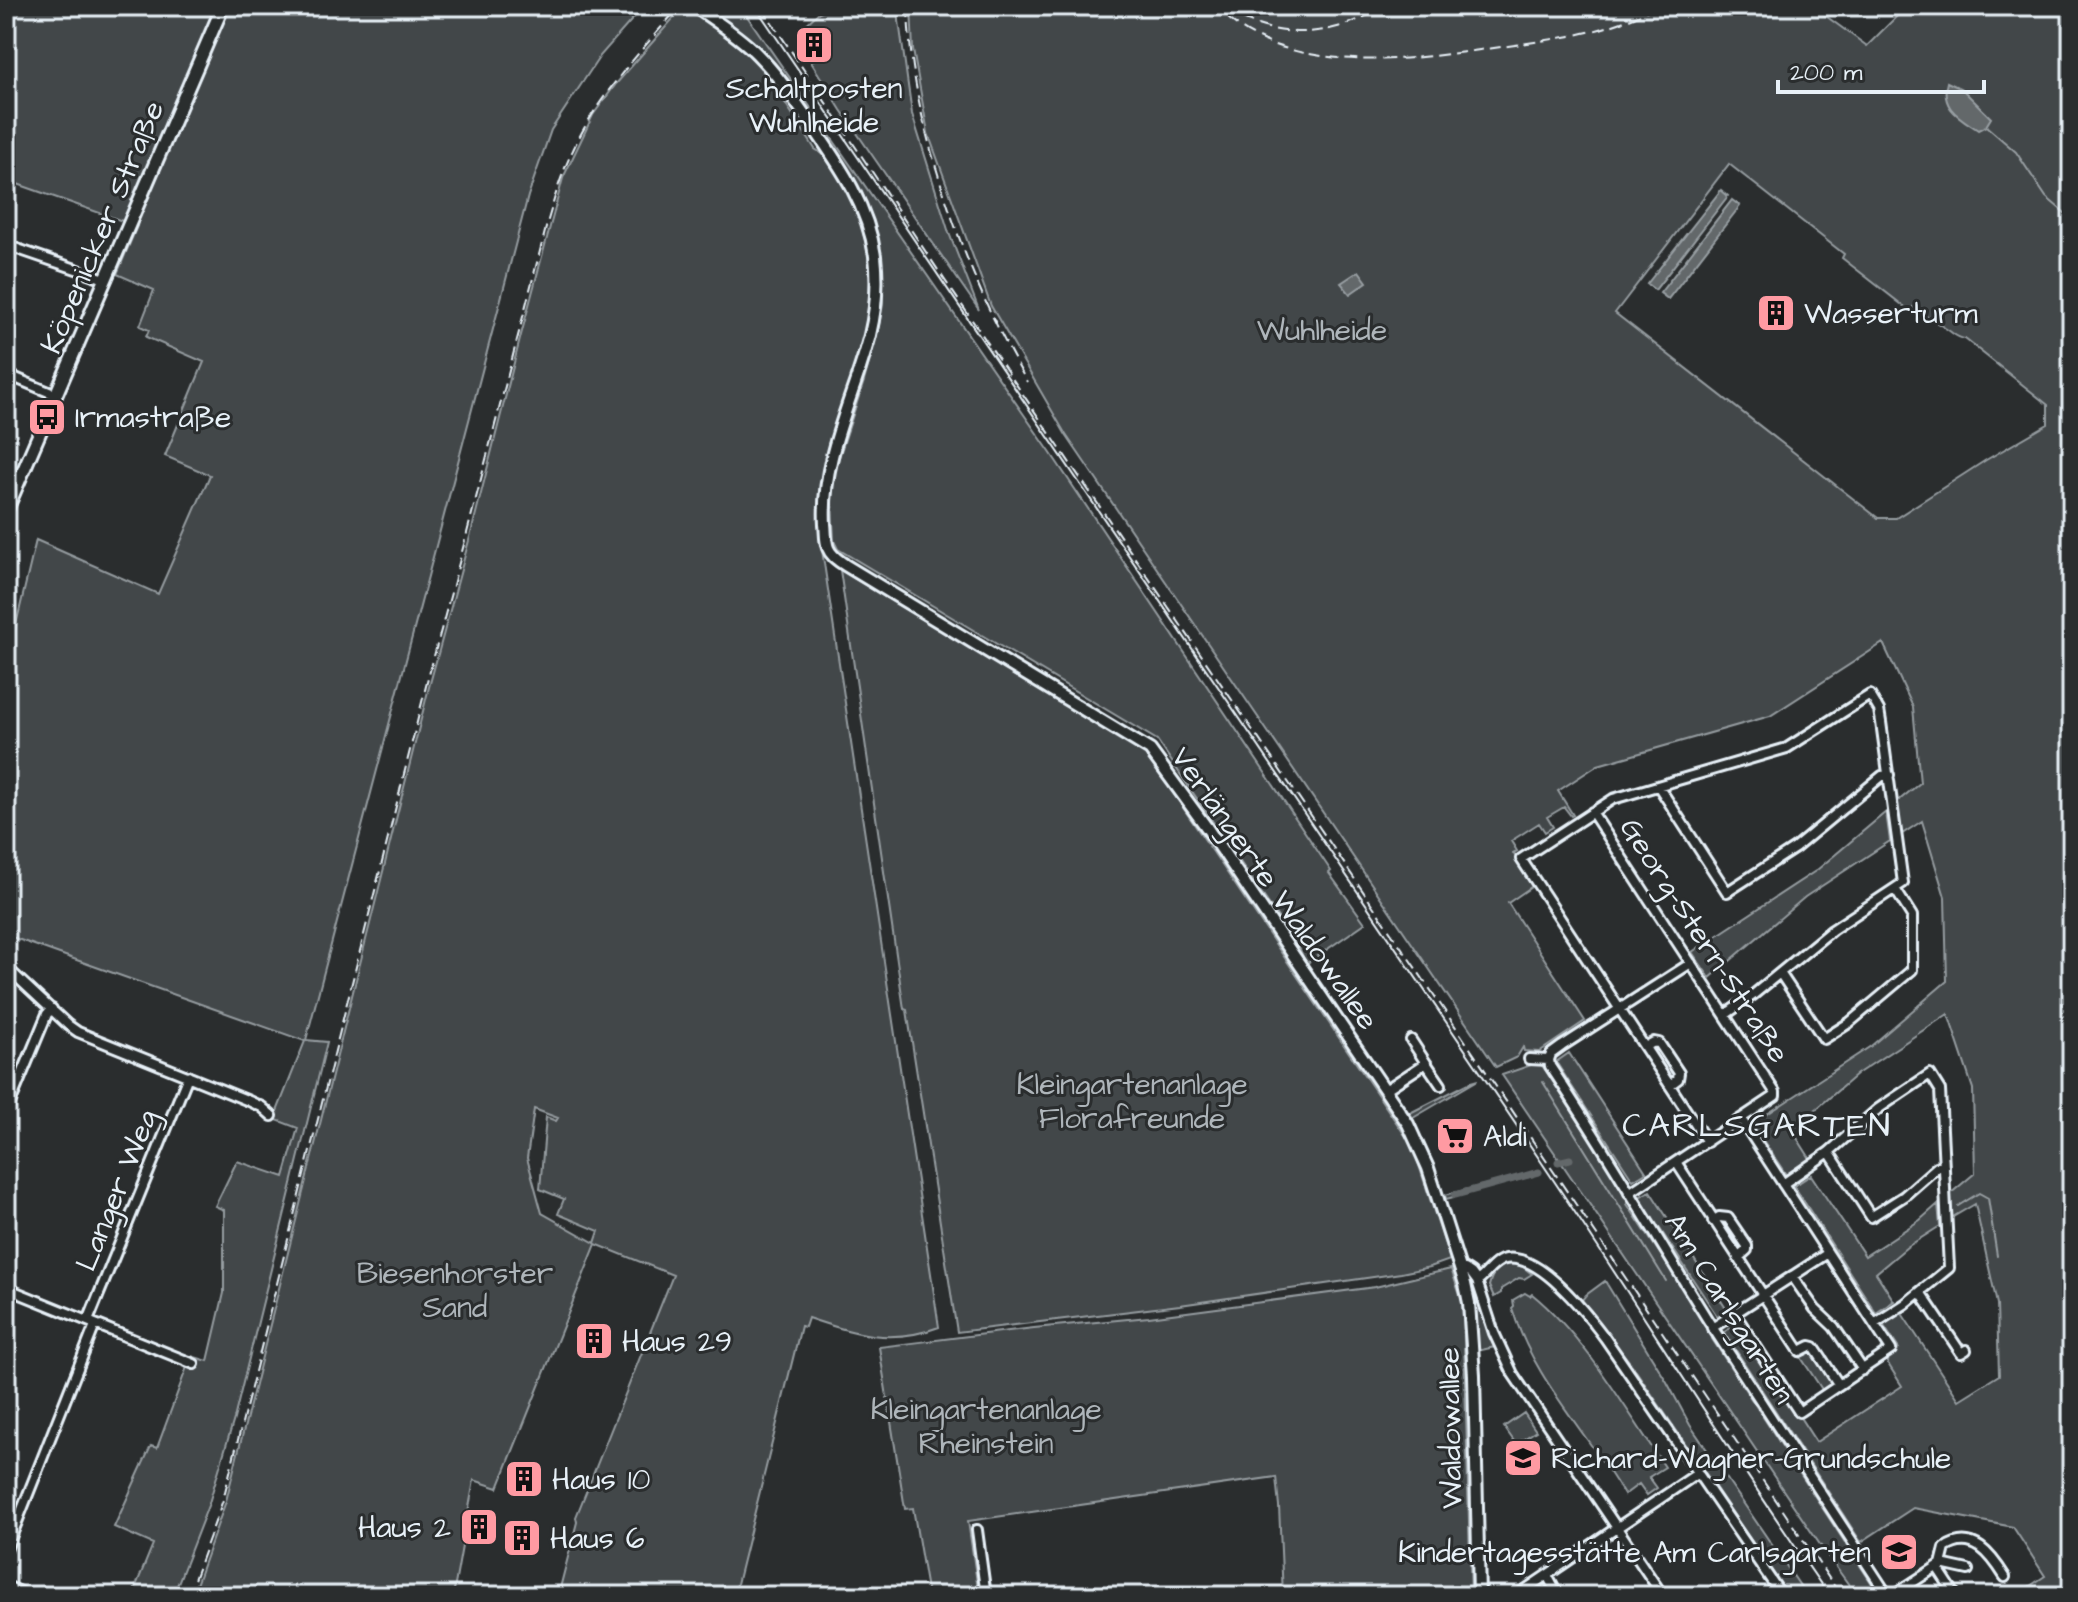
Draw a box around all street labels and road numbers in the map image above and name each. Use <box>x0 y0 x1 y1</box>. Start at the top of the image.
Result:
street label: Köpenicker Straße <box>31 95 175 360</box>
street label: Verlängerte Waldowallee <box>1159 738 1388 1039</box>
street label: Georg-Stern-Straße <box>1608 810 1799 1072</box>
street label: Langer Weg <box>65 1103 169 1278</box>
street label: Am Carlsgarten <box>1653 1205 1805 1413</box>
street label: Waldowallee <box>1429 1347 1473 1509</box>

